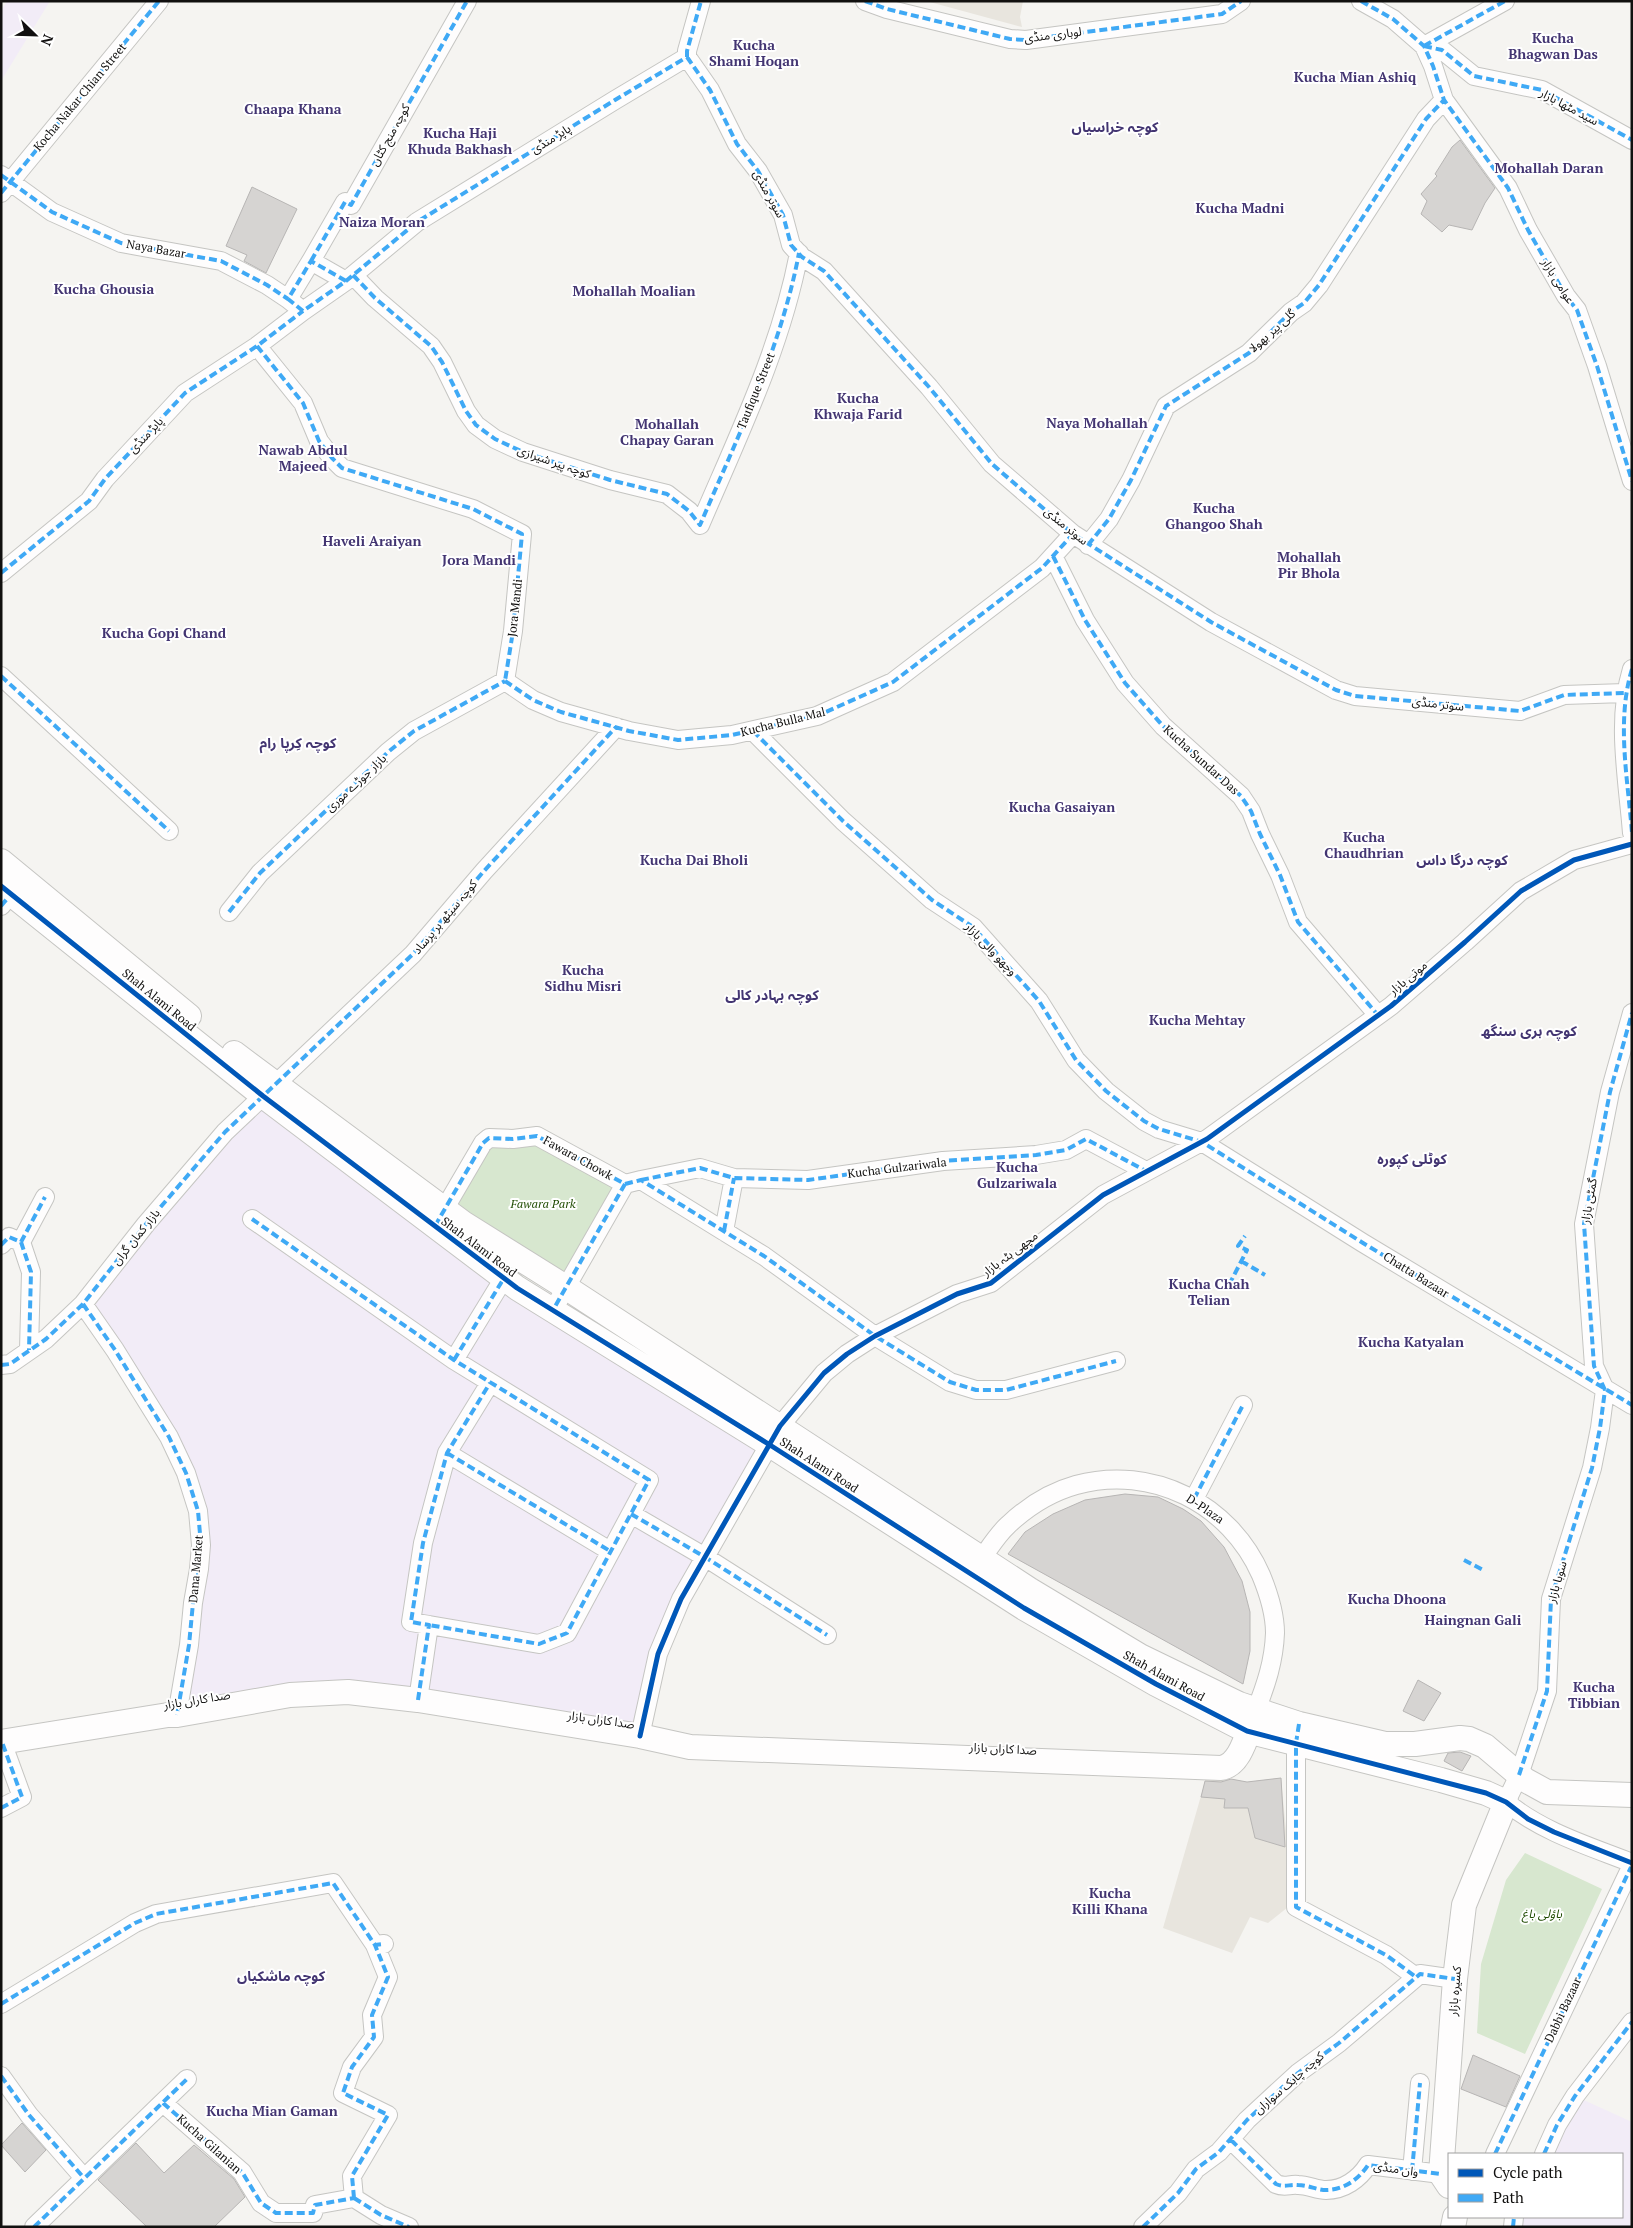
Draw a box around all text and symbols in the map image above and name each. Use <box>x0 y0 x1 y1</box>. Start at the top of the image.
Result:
north arrow <box>10 10 60 60</box>
street label: لوہاری منڈی <box>1023 24 1083 45</box>
district label: Kucha Bhagwan Das <box>1508 28 1598 63</box>
district label: Kucha Shami Hoqan <box>709 35 799 70</box>
street label: Kocha Nakar Chian Street <box>31 40 129 154</box>
district label: Kucha Mian Ashiq <box>1294 67 1417 86</box>
street label: سید مٹھا بازار <box>1536 84 1601 128</box>
district label: Chaapa Khana <box>244 99 342 118</box>
street label: کوچہ منج کٹاں <box>366 100 415 169</box>
district label: کوچہ خراسیاں <box>1072 117 1159 137</box>
street label: پاپڑ منڈی <box>528 120 574 158</box>
district label: Kucha Haji Khuda Bakhash <box>408 123 512 158</box>
district label: Mohallah Daran <box>1495 158 1603 177</box>
street label: سوتر منڈی <box>750 167 789 220</box>
district label: Kucha Madni <box>1196 198 1285 217</box>
district label: Naiza Moran <box>339 212 425 231</box>
street label: Naya Bazar <box>125 236 187 261</box>
street label: عوامی بازار <box>1538 254 1578 306</box>
district label: Kucha Ghousia <box>54 279 155 298</box>
district label: Mohallah Moalian <box>572 281 696 300</box>
street label: گلی پیر بھولا <box>1245 305 1300 356</box>
street label: Taufique Street <box>733 350 778 431</box>
district label: Kucha Khwaja Farid <box>814 388 903 423</box>
street label: پاپڑ منڈی <box>125 413 167 457</box>
district label: Naya Mohallah <box>1046 413 1148 432</box>
district label: Mohallah Chapay Garan <box>620 414 714 449</box>
district label: Nawab Abdul Majeed <box>258 440 348 475</box>
street label: کوچہ پیر شیرازی <box>515 442 594 482</box>
district label: Kucha Ghangoo Shah <box>1165 498 1263 533</box>
street label: سوتر منڈی <box>1041 503 1091 548</box>
district label: Haveli Araiyan <box>322 531 422 550</box>
district label: Mohallah Pir Bhola <box>1277 547 1341 582</box>
district label: Jora Mandi <box>442 550 516 569</box>
street label: Jora Mandi <box>504 578 525 638</box>
district label: Kucha Gopi Chand <box>102 623 227 642</box>
street label: سوتر منڈی <box>1411 693 1465 714</box>
street label: Kucha Bulla Mal <box>739 704 827 739</box>
street label: Kucha Sundar Das <box>1160 722 1242 798</box>
district label: کوچہ کِرپا رام <box>260 733 337 754</box>
street label: بازار جوڑے موری <box>322 751 389 815</box>
district label: Kucha Gasaiyan <box>1009 797 1115 816</box>
district label: Kucha Chaudhrian <box>1324 827 1404 862</box>
district label: Kucha Dai Bholi <box>640 850 748 869</box>
district label: کوچہ درگا داس <box>1416 850 1508 870</box>
street label: کوچہ سیٹھ ہر پرساد <box>409 876 482 958</box>
street label: وچھو والی بازار <box>961 918 1020 979</box>
street label: موتی بازار <box>1385 957 1430 999</box>
district label: Kucha Sidhu Misri <box>545 960 622 995</box>
street label: Shah Alami Road <box>119 965 200 1034</box>
district label: کوچہ بہادر کالی <box>725 985 819 1005</box>
district label: Kucha Mehtay <box>1149 1010 1246 1029</box>
district label: کوچہ ہری سنگھ <box>1481 1021 1578 1041</box>
street label: Fawara Chowk <box>541 1132 616 1183</box>
district label: کوٹلی کپورہ <box>1377 1149 1447 1169</box>
street label: Kucha Gulzariwala <box>847 1154 947 1181</box>
district label: Kucha Gulzariwala <box>977 1157 1057 1192</box>
street label: گمٹی بازار <box>1577 1176 1600 1226</box>
park label: Fawara Park <box>509 1196 576 1211</box>
street label: بازار کمان گراں <box>108 1206 163 1268</box>
street label: Shah Alami Road <box>439 1213 520 1280</box>
street label: مچھی ہٹہ بازار <box>978 1228 1041 1281</box>
street label: Chatta Bazaar <box>1381 1248 1452 1301</box>
district label: Kucha Chah Telian <box>1169 1274 1249 1309</box>
district label: Kucha Katyalan <box>1358 1332 1464 1351</box>
street label: Shah Alami Road <box>777 1434 862 1496</box>
street label: D-Plaza <box>1184 1491 1227 1527</box>
street label: Dana Market <box>185 1534 206 1604</box>
street label: سوہا بازار <box>1543 1559 1570 1605</box>
district label: Kucha Dhoona <box>1348 1589 1447 1608</box>
district label: Haingnan Gali <box>1425 1610 1522 1629</box>
street label: Shah Alami Road <box>1121 1647 1208 1704</box>
district label: Kucha Tibbian <box>1568 1677 1620 1712</box>
street label: صدا کاراں بازار <box>161 1687 232 1712</box>
street label: صدا کاراں بازار <box>566 1707 636 1732</box>
street label: صدا کاراں بازار <box>968 1739 1037 1758</box>
district label: Kucha Killi Khana <box>1072 1883 1148 1918</box>
park label: باؤلی باغ <box>1521 1906 1563 1923</box>
street label: کسیرہ بازار <box>1445 1964 1464 2017</box>
district label: کوچہ ماشکیاں <box>237 1966 326 1986</box>
street label: Dabbi Bazaar <box>1541 1974 1584 2045</box>
street label: کوچہ چابک سواراں <box>1251 2047 1328 2118</box>
district label: Kucha Mian Gaman <box>206 2101 338 2120</box>
street label: Kucha Gilanian <box>174 2111 245 2177</box>
legend <box>1448 2153 1623 2218</box>
street label: وان منڈی <box>1373 2158 1420 2179</box>
text: Cycle path <box>1493 2162 1563 2182</box>
text: Path <box>1493 2187 1524 2207</box>

